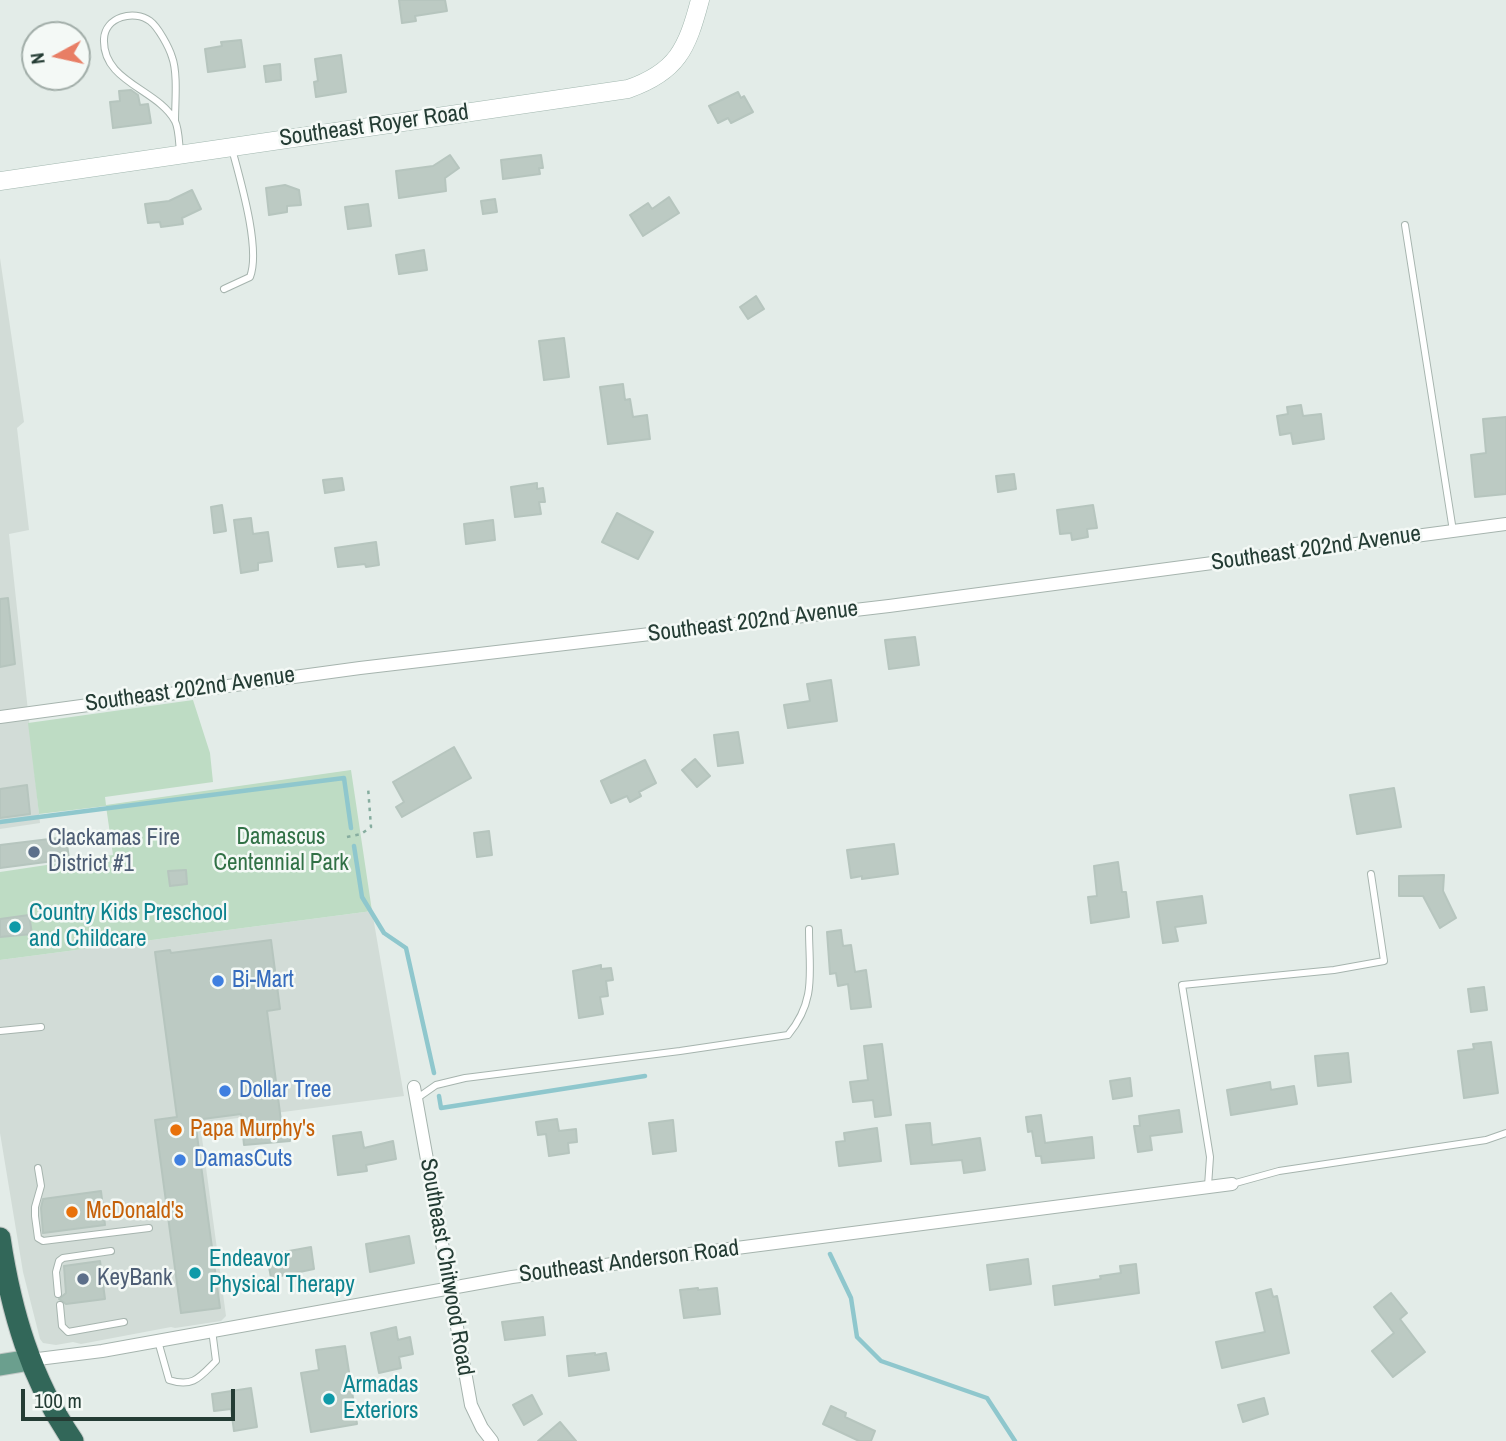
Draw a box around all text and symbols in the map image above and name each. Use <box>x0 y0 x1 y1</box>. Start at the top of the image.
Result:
north arrow <box>21 21 91 91</box>
text: N <box>24 51 51 66</box>
street label: Southeast Royer Road <box>278 99 470 153</box>
street label: Southeast 202nd Avenue <box>1209 521 1423 577</box>
street label: Southeast 202nd Avenue <box>646 595 860 649</box>
street label: Southeast 202nd Avenue <box>83 662 297 718</box>
park label: Damascus Centennial Park <box>213 824 349 878</box>
place label: Clackamas Fire District #1 <box>48 825 180 879</box>
marker: Clackamas Fire District #1 <box>26 844 42 860</box>
place label: Country Kids Preschool and Childcare <box>29 900 227 954</box>
marker: Country Kids Preschool and Childcare <box>7 919 23 935</box>
place label: Bi-Mart <box>232 967 294 995</box>
marker: Bi-Mart <box>210 973 226 989</box>
place label: Dollar Tree <box>239 1077 332 1105</box>
marker: Dollar Tree <box>217 1083 233 1099</box>
place label: Papa Murphy's <box>190 1116 315 1144</box>
marker: Papa Murphy's <box>168 1122 184 1138</box>
place label: DamasCuts <box>194 1146 293 1174</box>
marker: DamasCuts <box>172 1152 188 1168</box>
street label: Southeast Chitwood Road <box>413 1156 479 1378</box>
place label: McDonald's <box>86 1198 184 1226</box>
marker: McDonald's <box>64 1204 80 1220</box>
street label: Southeast Anderson Road <box>518 1235 740 1289</box>
place label: Endeavor Physical Therapy <box>209 1246 355 1300</box>
place label: KeyBank <box>97 1265 172 1293</box>
marker: Endeavor Physical Therapy <box>187 1265 203 1281</box>
marker: KeyBank <box>75 1271 91 1287</box>
place label: Armadas Exteriors <box>343 1372 418 1426</box>
scale bar <box>24 1374 238 1418</box>
text: 100 m <box>34 1386 82 1415</box>
marker: Armadas Exteriors <box>321 1391 337 1407</box>

